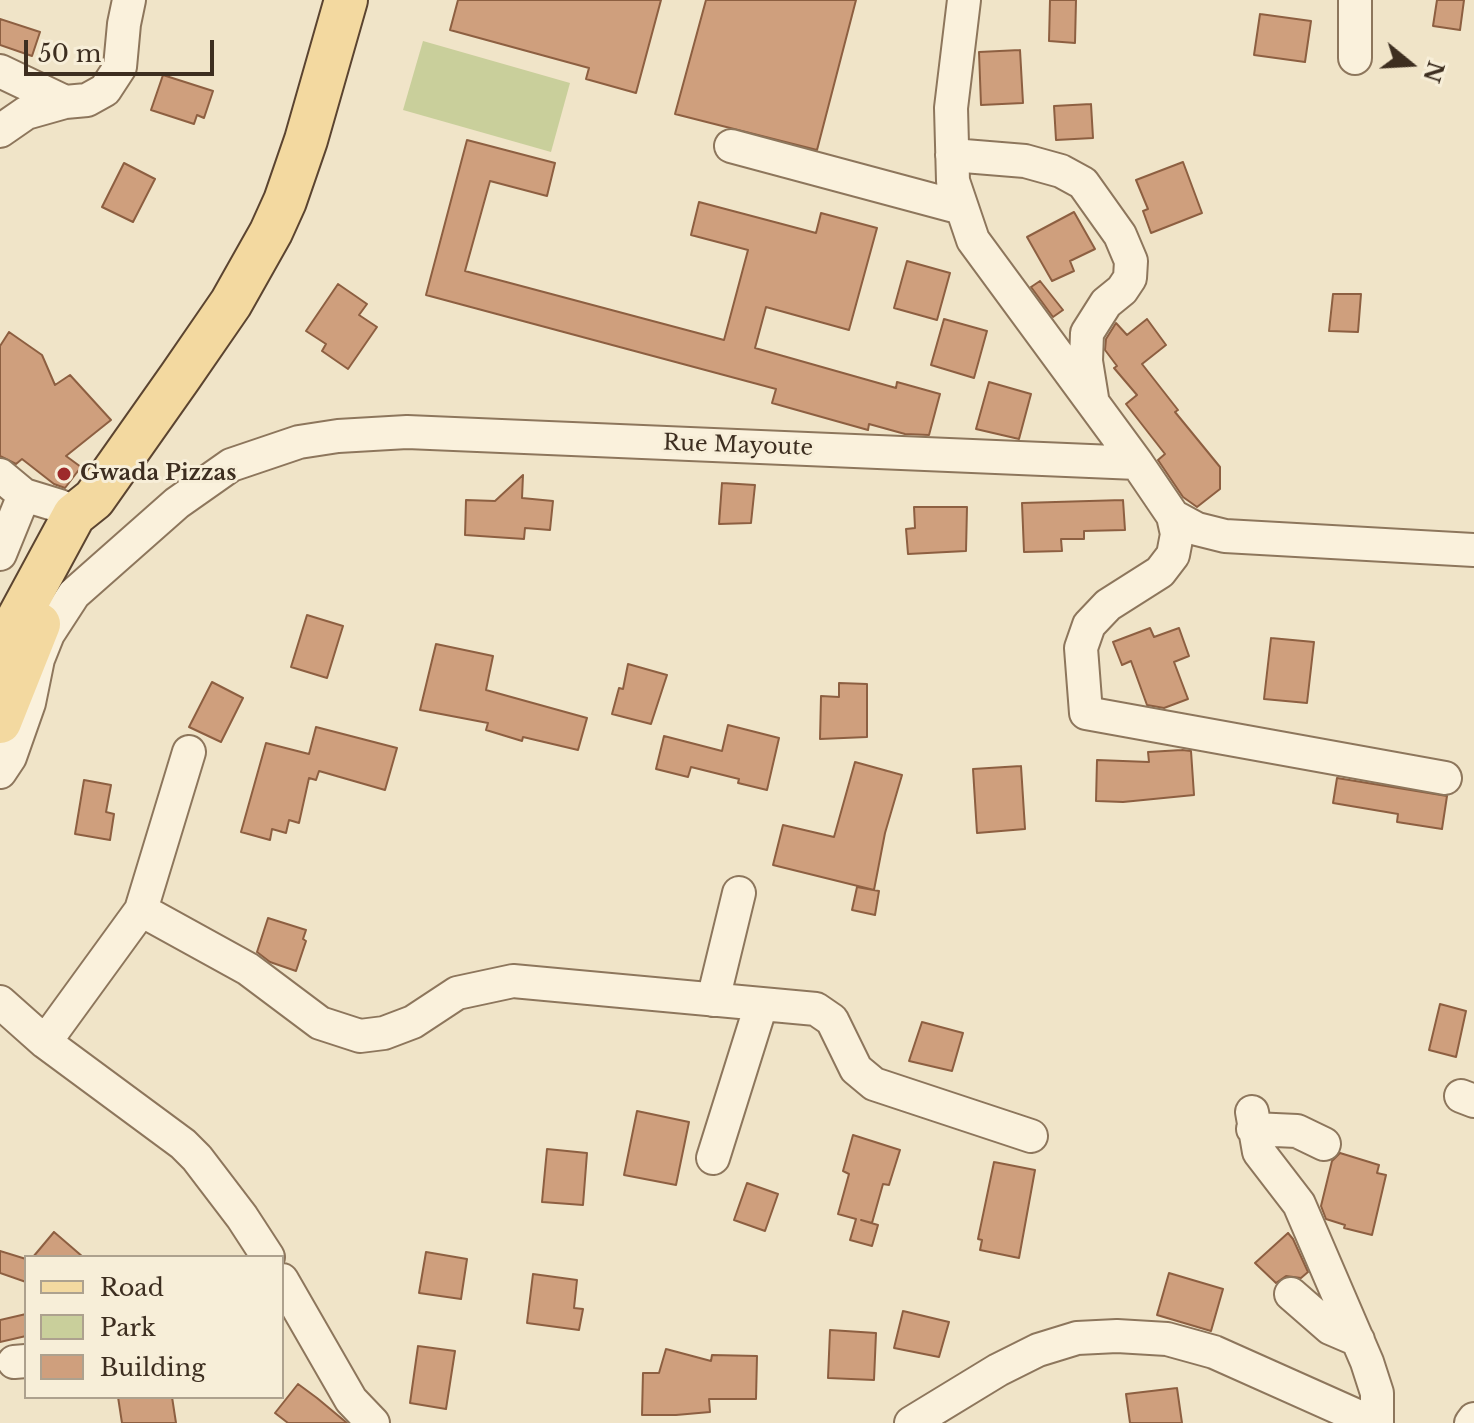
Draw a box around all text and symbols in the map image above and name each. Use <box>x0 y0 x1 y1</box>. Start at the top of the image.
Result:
scale bar <box>28 24 218 74</box>
north arrow <box>1370 24 1450 104</box>
text: 50 m <box>38 39 101 68</box>
text: N <box>1417 58 1449 86</box>
street label: Rue Mayoute <box>662 430 814 462</box>
place label: Gwada Pizzas <box>80 461 236 487</box>
marker: Gwada Pizzas <box>55 465 73 483</box>
legend <box>24 1255 284 1399</box>
text: Road <box>100 1273 164 1302</box>
text: Park <box>100 1313 156 1342</box>
text: Building <box>100 1353 206 1382</box>

